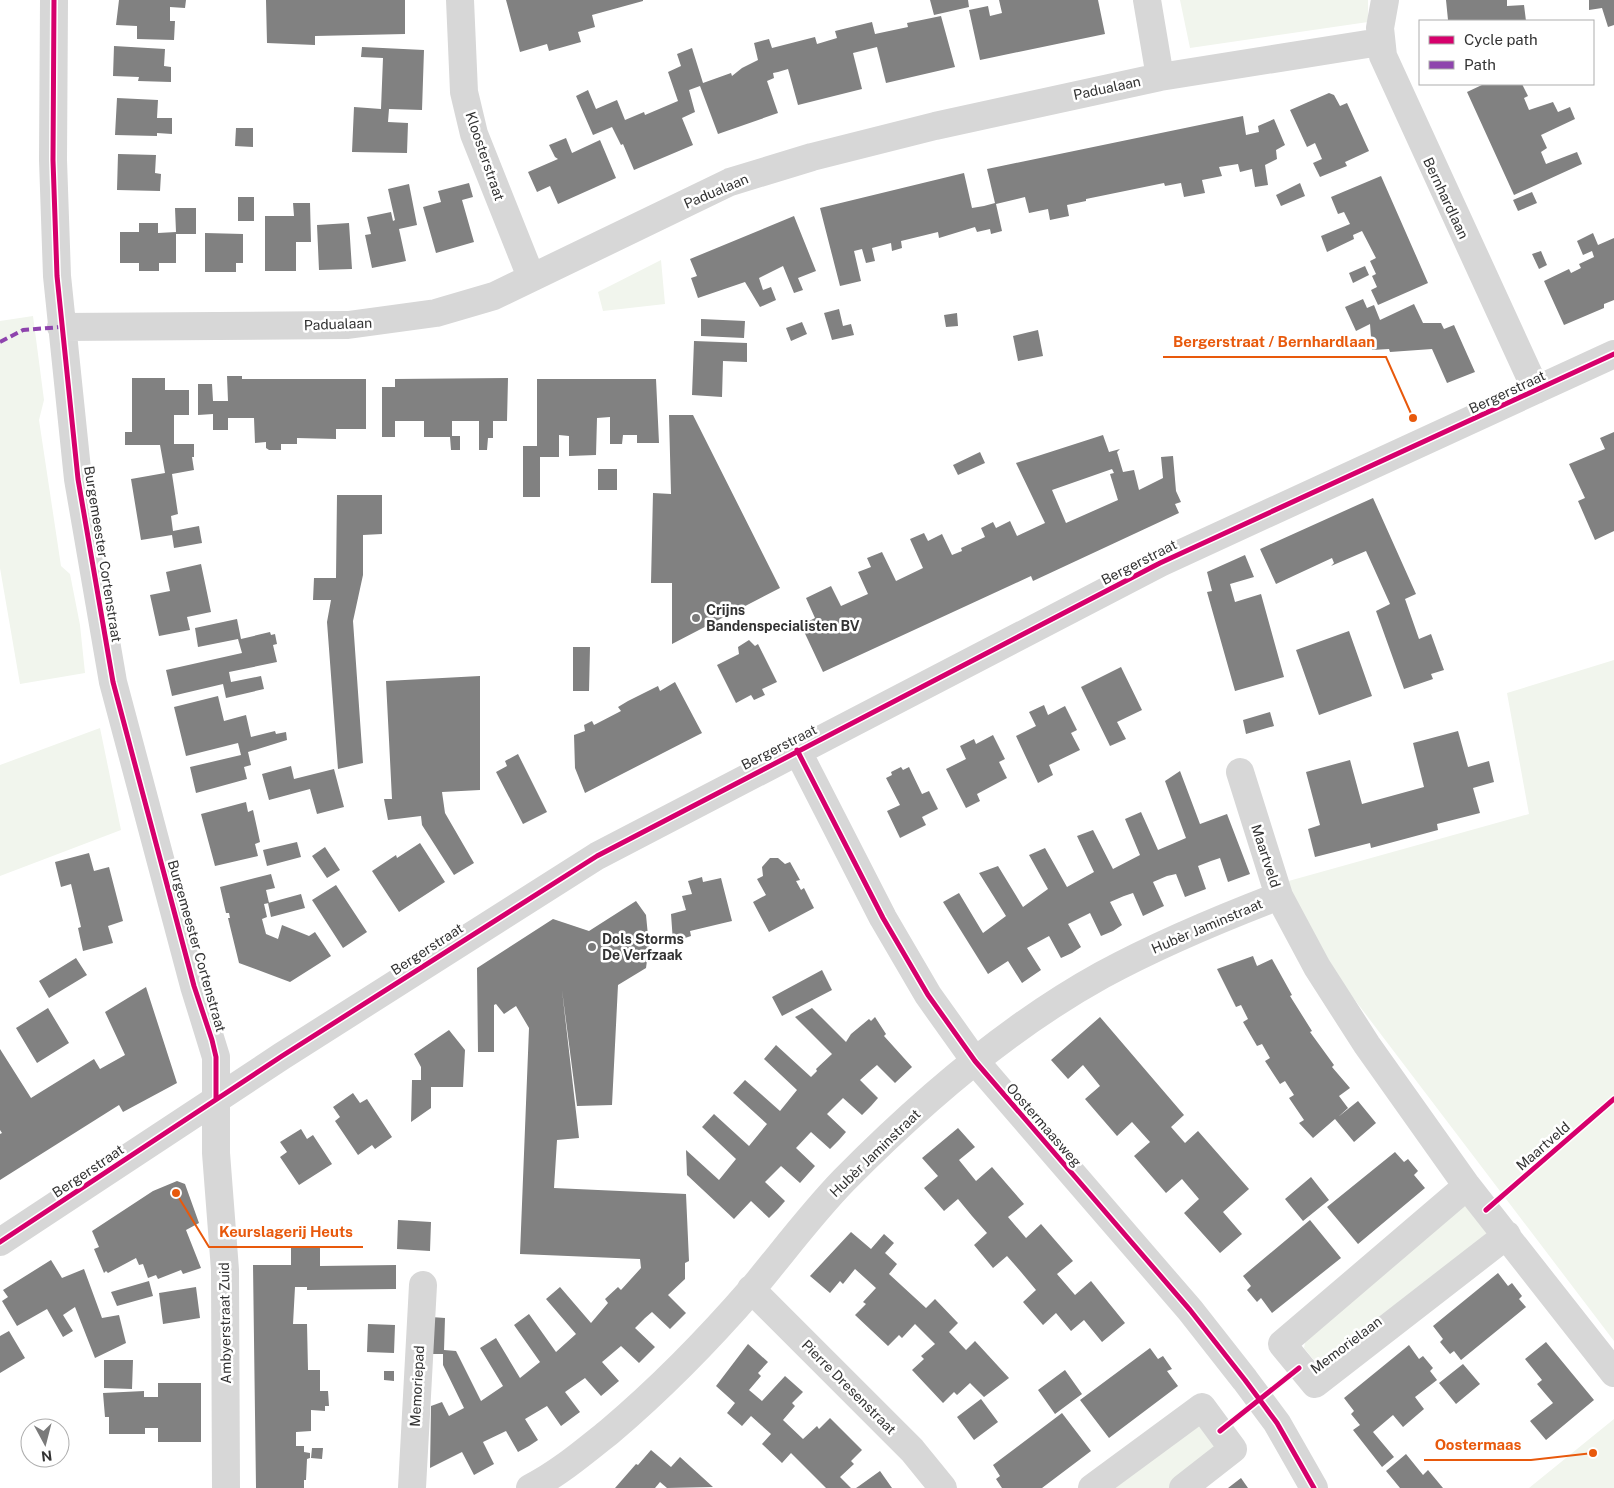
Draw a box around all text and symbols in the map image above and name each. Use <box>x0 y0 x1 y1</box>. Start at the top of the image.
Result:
legend <box>1419 20 1594 85</box>
text: Cycle path <box>1464 31 1538 48</box>
text: Path <box>1464 56 1496 73</box>
street label: Padualaan <box>1072 73 1142 103</box>
street label: Kloosterstraat <box>462 109 508 203</box>
street label: Bernhardlaan <box>1420 155 1472 241</box>
street label: Padualaan <box>681 170 751 212</box>
street label: Padualaan <box>304 315 372 333</box>
callout: Bergerstraat / Bernhardlaan <box>1163 327 1386 357</box>
text: Bergerstraat / Bernhardlaan <box>1173 333 1375 350</box>
street label: Bergerstraat <box>1466 367 1548 417</box>
street label: Burgemeester Cortenstraat <box>81 465 125 643</box>
street label: Bergerstraat <box>1099 536 1179 588</box>
place label: Crijns Bandenspecialisten BV <box>706 602 860 634</box>
marker: Crijns Bandenspecialisten BV <box>690 612 702 624</box>
street label: Bergerstraat <box>739 721 819 773</box>
street label: Maartveld <box>1248 822 1284 890</box>
street label: Burgemeester Cortenstraat <box>165 858 229 1034</box>
street label: Hubèr Jaminstraat <box>1149 895 1265 957</box>
street label: Bergerstraat <box>388 920 466 978</box>
place label: Dols Storms De Verfzaak <box>602 931 684 963</box>
marker: Dols Storms De Verfzaak <box>586 941 598 953</box>
street label: Oostermaasweg <box>1003 1080 1085 1170</box>
street label: Hubèr Jaminstraat <box>827 1106 923 1200</box>
street label: Maartveld <box>1513 1118 1573 1174</box>
street label: Bergerstraat <box>49 1141 127 1201</box>
callout: Keurslagerij Heuts <box>209 1217 363 1247</box>
text: Keurslagerij Heuts <box>219 1223 353 1240</box>
street label: Ambyerstraat Zuid <box>216 1262 234 1384</box>
street label: Memorielaan <box>1307 1313 1385 1377</box>
street label: Pierre Dresenstraat <box>799 1337 899 1437</box>
street label: Memoriepad <box>407 1345 427 1427</box>
north arrow <box>20 1418 70 1468</box>
callout: Oostermaas <box>1424 1430 1531 1460</box>
text: Oostermaas <box>1435 1436 1521 1453</box>
text: N <box>40 1447 53 1465</box>

